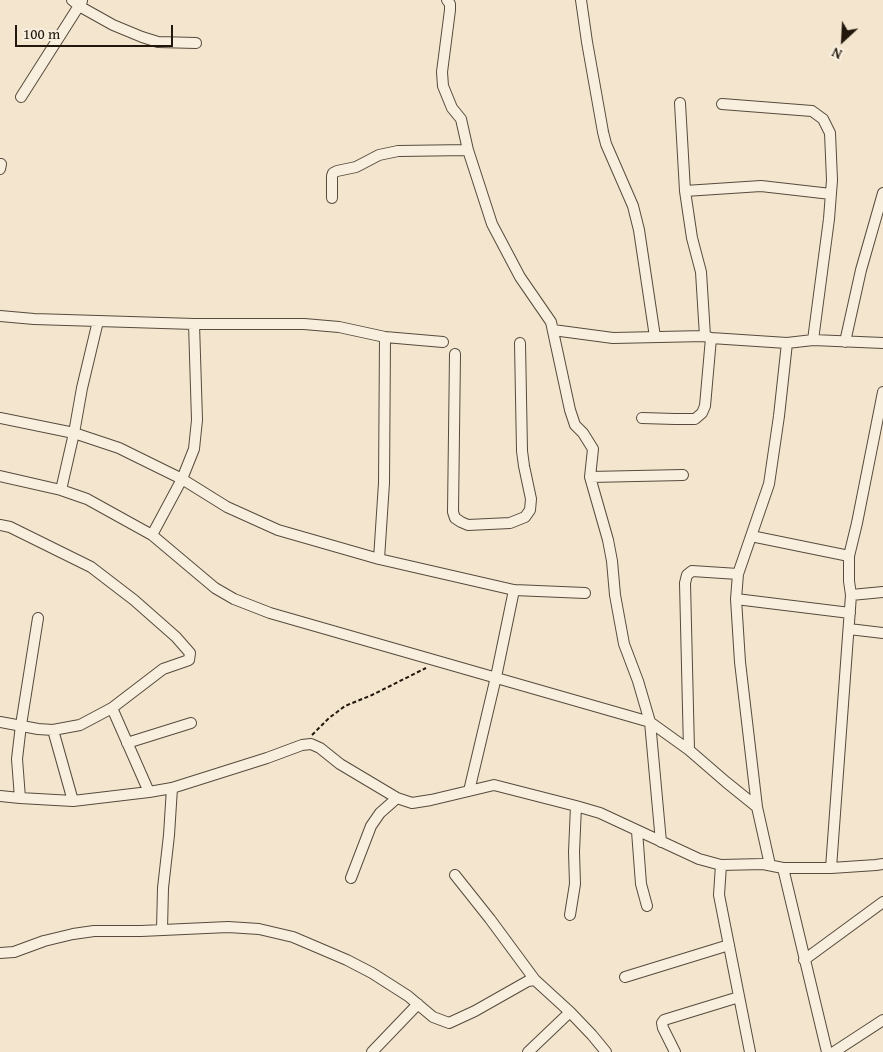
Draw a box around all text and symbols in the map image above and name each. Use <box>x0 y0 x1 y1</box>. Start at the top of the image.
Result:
scale bar <box>18 15 175 47</box>
north arrow <box>818 15 868 65</box>
text: 100 m <box>23 23 60 44</box>
text: N <box>828 43 845 65</box>

